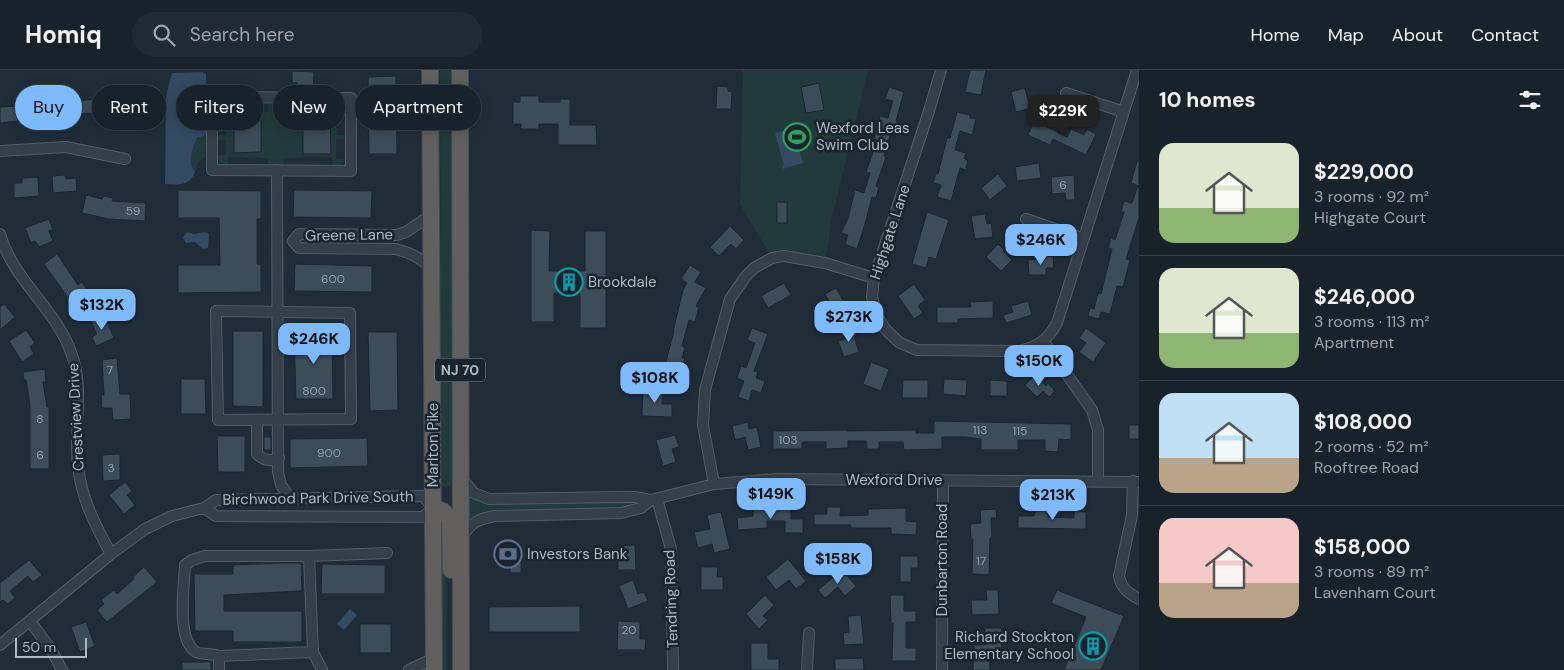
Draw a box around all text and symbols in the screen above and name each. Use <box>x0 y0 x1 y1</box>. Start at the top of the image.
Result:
search box <box>132 12 482 57</box>
text: Homiq <box>25 19 102 50</box>
icon: search <box>150 21 178 49</box>
text: Search here <box>190 22 295 47</box>
text: Home <box>1250 23 1300 47</box>
text: Map <box>1328 23 1364 47</box>
text: About <box>1392 23 1443 47</box>
text: Contact <box>1471 23 1539 47</box>
chip: Buy <box>15 85 82 130</box>
chip: Rent <box>92 85 166 130</box>
chip: Filters <box>176 85 263 130</box>
chip: New <box>273 85 345 130</box>
chip: Apartment <box>355 85 481 130</box>
text: 10 homes <box>1159 86 1256 114</box>
icon: filters <box>1516 86 1544 114</box>
pin: $229K <box>1028 94 1098 137</box>
text: $229K <box>1039 100 1087 121</box>
place label: Wexford Leas Swim Club <box>816 118 910 155</box>
sports icon: Wexford Leas Swim Club <box>782 122 812 152</box>
text: $229,000 <box>1314 158 1414 186</box>
icon: home <box>1199 163 1259 223</box>
house number: 6 <box>1059 177 1067 193</box>
street label: Highgate Lane <box>865 182 915 282</box>
text: 3 rooms · 92 m² <box>1314 186 1429 207</box>
house number: 59 <box>126 203 140 219</box>
text: Highgate Court <box>1314 207 1426 228</box>
street label: Greene Lane <box>305 224 393 246</box>
pin: $246K <box>1006 224 1076 266</box>
text: $246K <box>1016 229 1066 250</box>
building icon: Brookdale <box>554 267 584 297</box>
house number: 600 <box>321 271 345 287</box>
place label: Brookdale <box>588 272 657 292</box>
text: $246,000 <box>1314 283 1415 311</box>
pin: $132K <box>67 288 137 331</box>
icon: home <box>1199 288 1259 348</box>
text: $132K <box>80 294 124 315</box>
pin: $273K <box>814 300 884 343</box>
text: $273K <box>825 306 873 327</box>
text: 3 rooms · 113 m² <box>1314 311 1430 332</box>
pin: $246K <box>279 322 349 365</box>
text: $246K <box>289 328 339 349</box>
text: Apartment <box>1314 332 1394 353</box>
pin: $150K <box>1004 344 1074 387</box>
text: $150K <box>1015 350 1063 371</box>
road number: NJ 70 <box>435 358 485 382</box>
street label: Crestview Drive <box>63 362 89 472</box>
house number: 7 <box>107 362 113 378</box>
pin: $108K <box>620 362 690 404</box>
text: $108K <box>631 367 679 388</box>
house number: 800 <box>302 383 326 399</box>
street label: Marlton Pike <box>423 403 443 487</box>
text: $108,000 <box>1314 408 1412 436</box>
house number: 8 <box>36 411 44 427</box>
icon: home <box>1199 413 1259 473</box>
house number: 113 <box>973 422 987 438</box>
house number: 115 <box>1013 423 1027 439</box>
house number: 103 <box>778 432 798 448</box>
text: 2 rooms · 52 m² <box>1314 436 1429 457</box>
house number: 900 <box>317 445 341 461</box>
house number: 6 <box>36 447 44 463</box>
text: Rooftree Road <box>1314 457 1419 478</box>
house number: 3 <box>107 460 115 476</box>
street label: Wexford Drive <box>845 470 943 490</box>
pin: $149K <box>736 478 806 520</box>
pin: $213K <box>1018 478 1088 521</box>
text: $149K <box>748 483 794 504</box>
text: $213K <box>1031 484 1075 505</box>
street label: Birchwood Park Drive South <box>222 486 414 510</box>
street label: Dunbarton Road <box>932 504 952 616</box>
text: $158,000 <box>1314 533 1410 561</box>
icon: home <box>1199 538 1259 598</box>
bank icon: Investors Bank <box>493 539 523 569</box>
pin: $158K <box>803 542 873 585</box>
place label: Investors Bank <box>527 544 628 564</box>
text: $158K <box>815 548 861 569</box>
street label: Tendring Road <box>659 549 683 649</box>
house number: 17 <box>976 553 986 569</box>
text: 3 rooms · 89 m² <box>1314 561 1429 582</box>
text: Lavenham Court <box>1314 582 1436 603</box>
house number: 20 <box>621 622 637 638</box>
place label: Richard Stockton Elementary School <box>944 627 1074 664</box>
building icon: Richard Stockton Elementary School <box>1078 631 1108 661</box>
scale bar <box>15 635 88 658</box>
text: 50 m <box>22 638 56 656</box>

